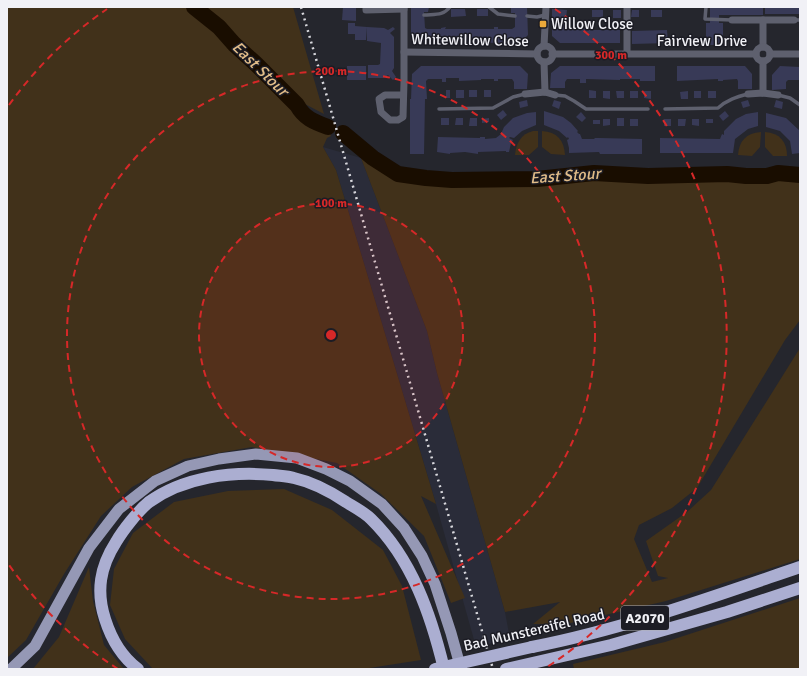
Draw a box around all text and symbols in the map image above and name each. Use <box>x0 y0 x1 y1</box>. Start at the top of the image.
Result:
place label: Willow Close <box>551 15 633 33</box>
marker: Willow Close <box>538 19 548 29</box>
street label: Whitewillow Close <box>411 30 529 50</box>
street label: Fairview Drive <box>657 32 747 50</box>
water label: East Stour <box>228 37 294 102</box>
text: 300 m <box>595 48 627 63</box>
text: 200 m <box>315 64 347 79</box>
water label: East Stour <box>529 163 603 188</box>
text: 100 m <box>315 196 347 211</box>
centre of rings <box>324 328 338 342</box>
street label: Bad Munstereifel Road <box>462 605 606 655</box>
road number: A2070 <box>621 606 669 630</box>

